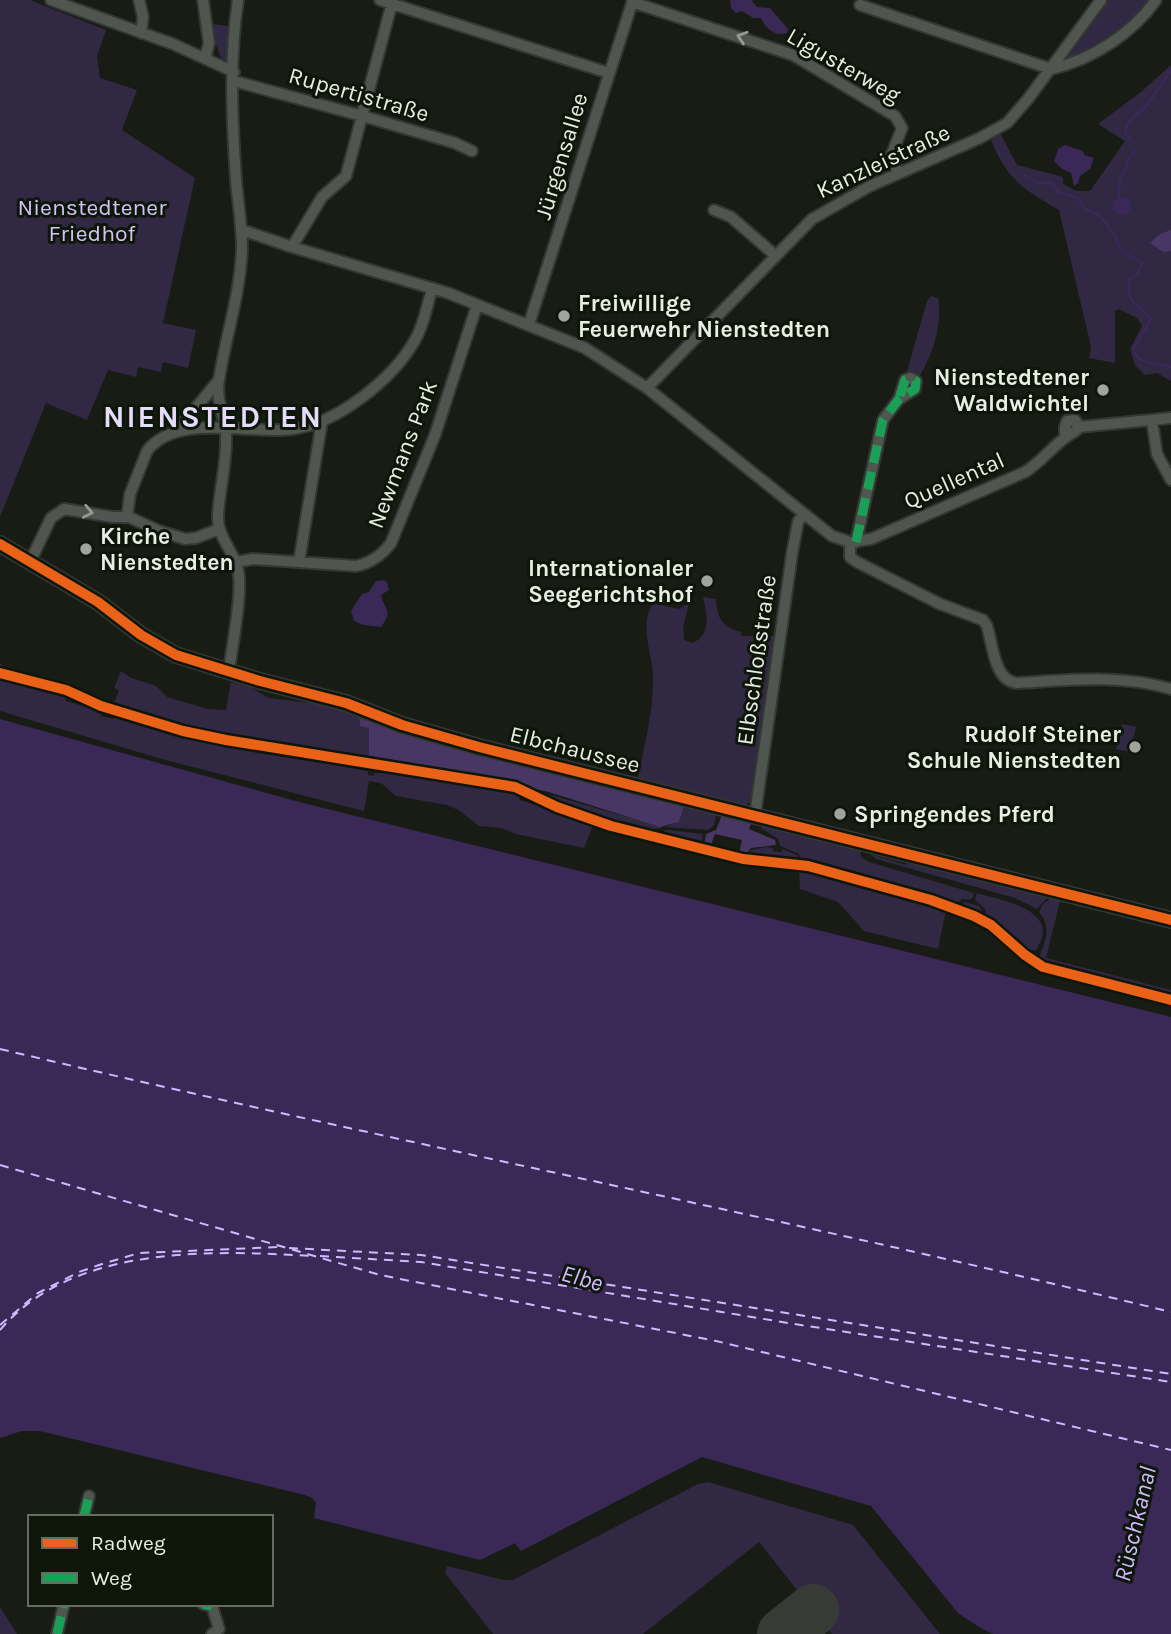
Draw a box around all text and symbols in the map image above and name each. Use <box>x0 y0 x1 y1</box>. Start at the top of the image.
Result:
street label: Ligusterweg <box>782 22 905 109</box>
one-way arrow <box>737 31 749 45</box>
street label: Rupertistraße <box>286 62 432 127</box>
street label: Jürgensallee <box>529 90 594 223</box>
street label: Kanzleistraße <box>812 119 954 204</box>
park label: Nienstedtener Friedhof <box>18 194 167 247</box>
place label: Freiwillige Feuerwehr Nienstedten <box>578 290 830 343</box>
marker: Freiwillige Feuerwehr Nienstedten <box>556 308 572 324</box>
place label: Nienstedtener Waldwichtel <box>934 364 1089 417</box>
street label: Newmans Park <box>362 376 443 532</box>
marker: Nienstedtener Waldwichtel <box>1095 382 1111 398</box>
district label: NIENSTEDTEN <box>103 399 323 435</box>
street label: Quellental <box>900 446 1009 515</box>
one-way arrow <box>82 503 94 518</box>
place label: Kirche Nienstedten <box>100 523 234 576</box>
marker: Kirche Nienstedten <box>78 541 94 557</box>
place label: Internationaler Seegerichtshof <box>528 555 694 608</box>
marker: Internationaler Seegerichtshof <box>699 573 715 589</box>
street label: Elbschloßstraße <box>731 573 782 747</box>
street label: Elbchaussee <box>507 720 643 779</box>
place label: Rudolf Steiner Schule Nienstedten <box>907 721 1121 774</box>
marker: Rudolf Steiner Schule Nienstedten <box>1127 739 1143 755</box>
place label: Springendes Pferd <box>854 801 1055 828</box>
marker: Springendes Pferd <box>832 806 848 822</box>
water label: Elbe <box>558 1259 606 1297</box>
water label: Rüschkanal <box>1108 1464 1162 1584</box>
legend <box>28 1515 273 1606</box>
text: Radweg <box>91 1531 166 1555</box>
text: Weg <box>91 1566 132 1590</box>

